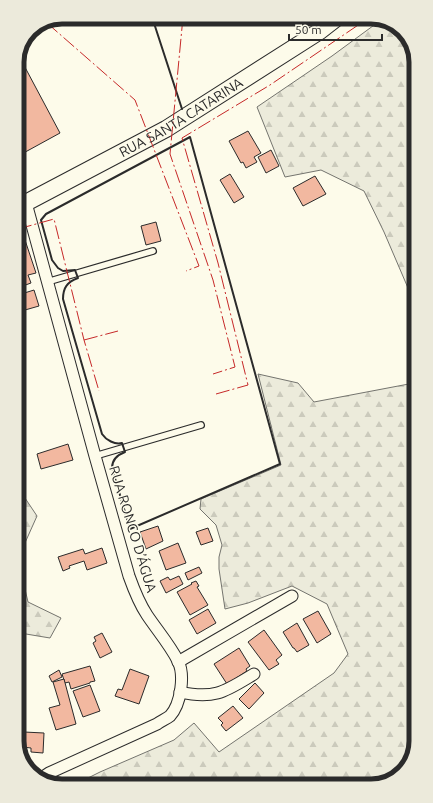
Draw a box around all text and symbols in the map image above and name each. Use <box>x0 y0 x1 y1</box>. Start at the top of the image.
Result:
scale bar <box>289 16 382 42</box>
text: 50 m <box>295 23 322 36</box>
street label: RUA SANTA CATARINA <box>116 74 246 160</box>
street label: RUA RONCO D’ÁGUA <box>106 463 161 594</box>

